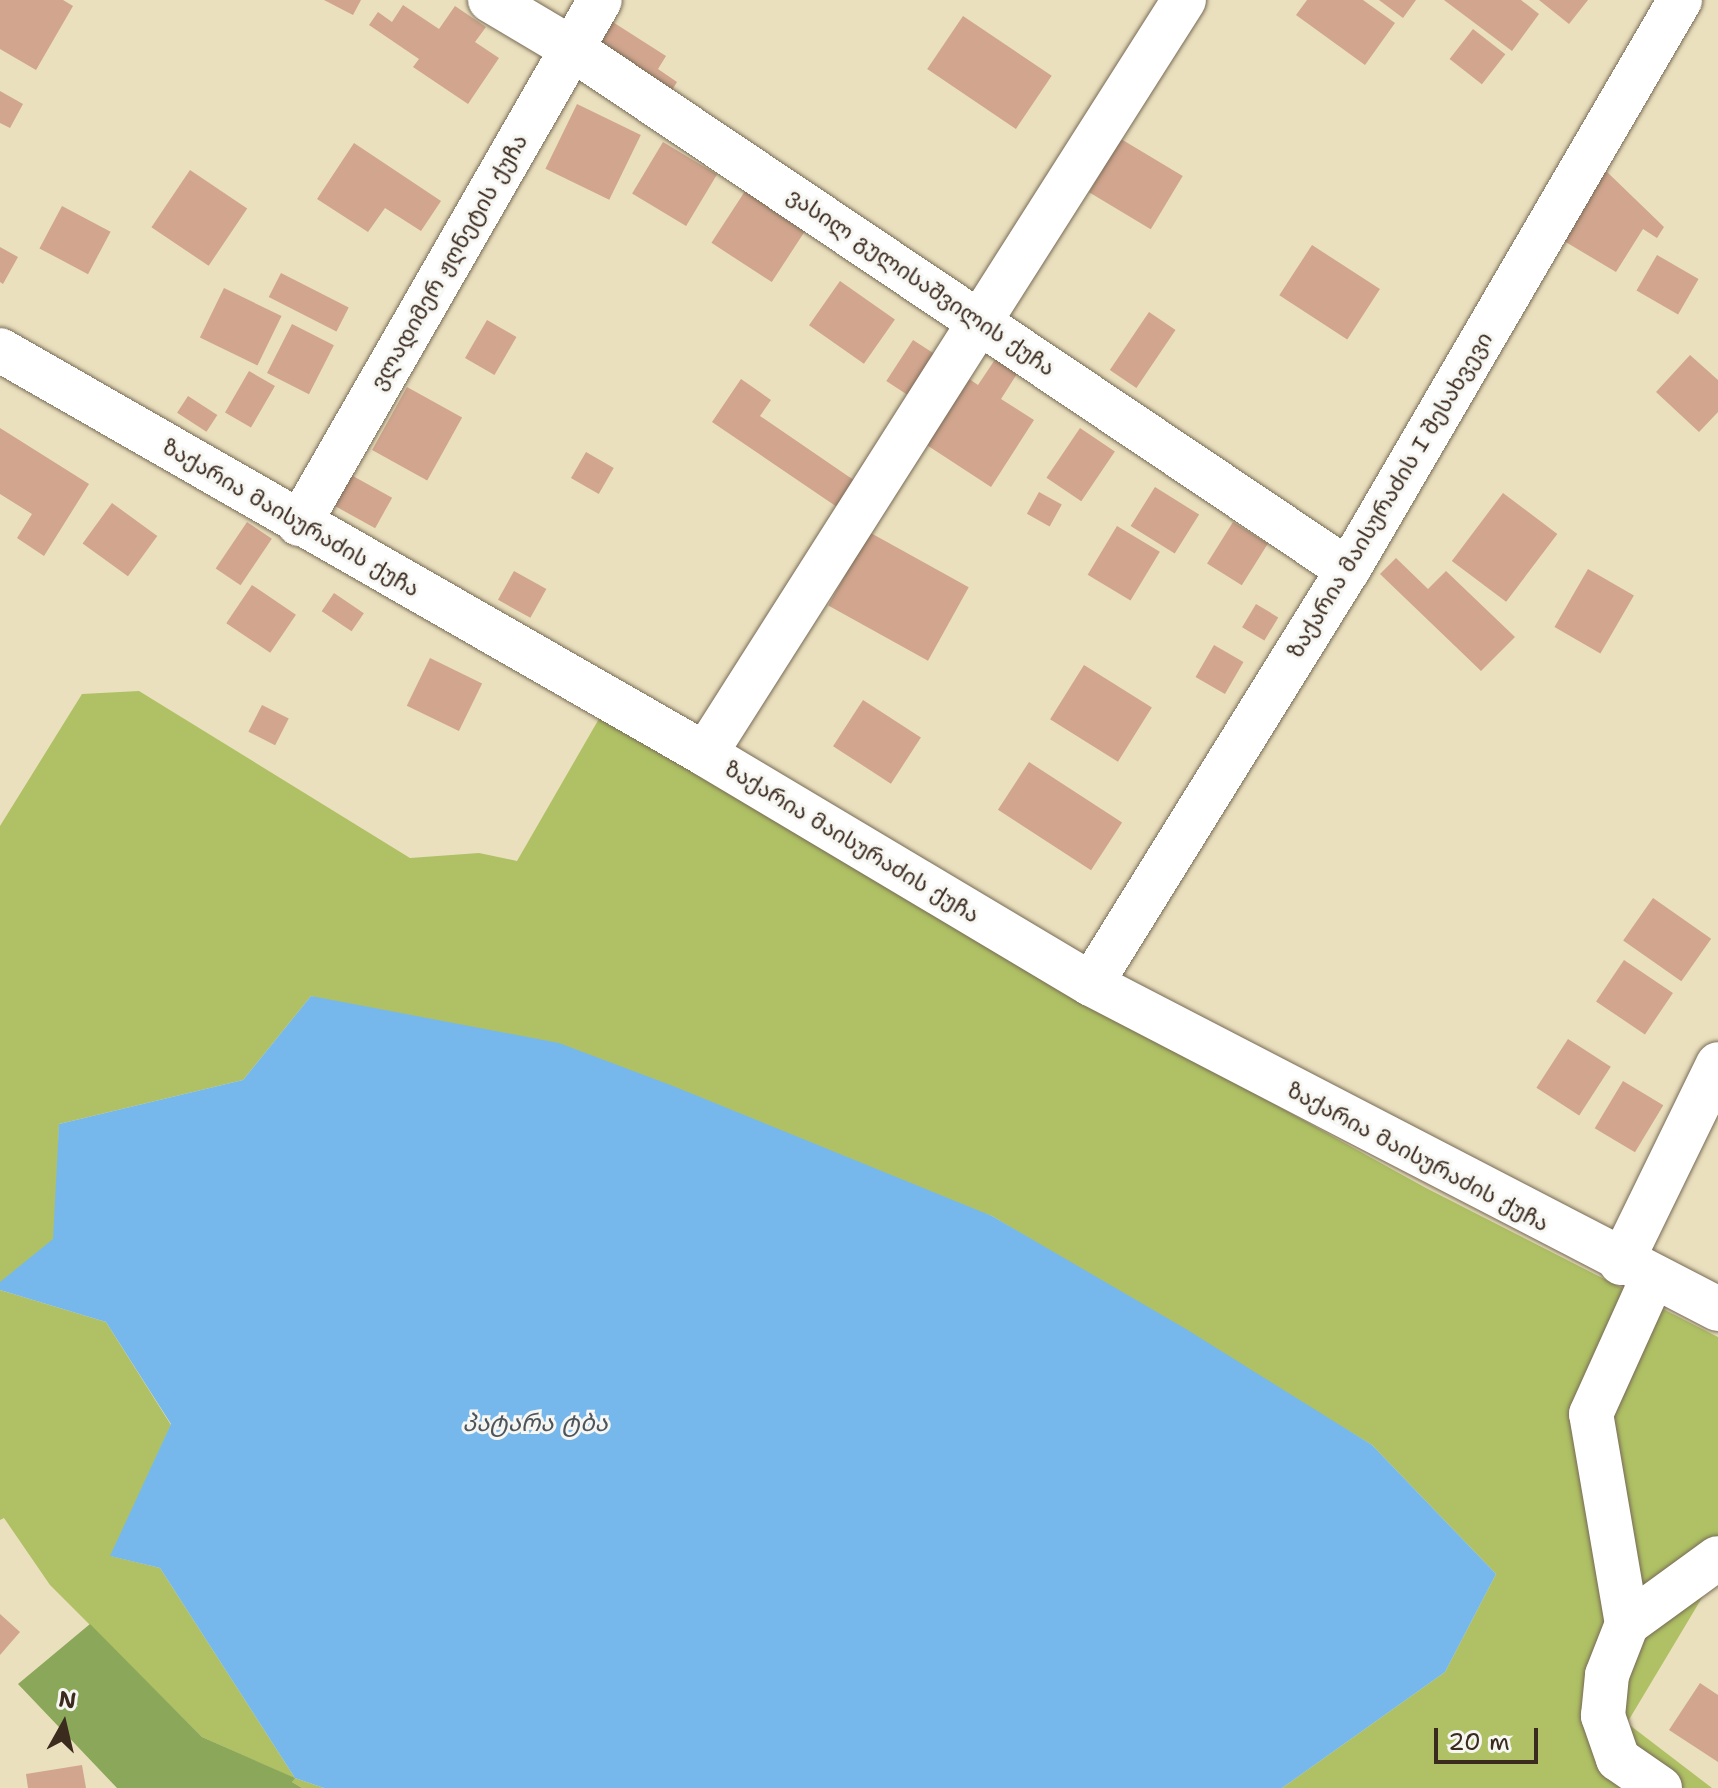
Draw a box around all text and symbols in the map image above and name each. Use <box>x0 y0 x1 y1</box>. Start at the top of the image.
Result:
street label: ვლადიმერ ჟღნეტის ქუჩა <box>365 130 533 394</box>
street label: ვასილ გულისაშვილის ქუჩა <box>782 182 1060 382</box>
street label: ზაქარია მაისურაძის I შესახვევი <box>1282 327 1498 663</box>
street label: ზაქარია მაისურაძის ქუჩა <box>158 434 424 602</box>
street label: ზაქარია მაისურაძის ქუჩა <box>720 755 984 929</box>
street label: ზაქარია მაისურაძის ქუჩა <box>1283 1077 1553 1237</box>
water label: პატარა ტბა <box>462 1410 608 1438</box>
north arrow <box>24 1684 104 1764</box>
text: N <box>57 1684 78 1715</box>
scale bar <box>1438 1712 1542 1762</box>
text: 20 m <box>1448 1726 1510 1758</box>

